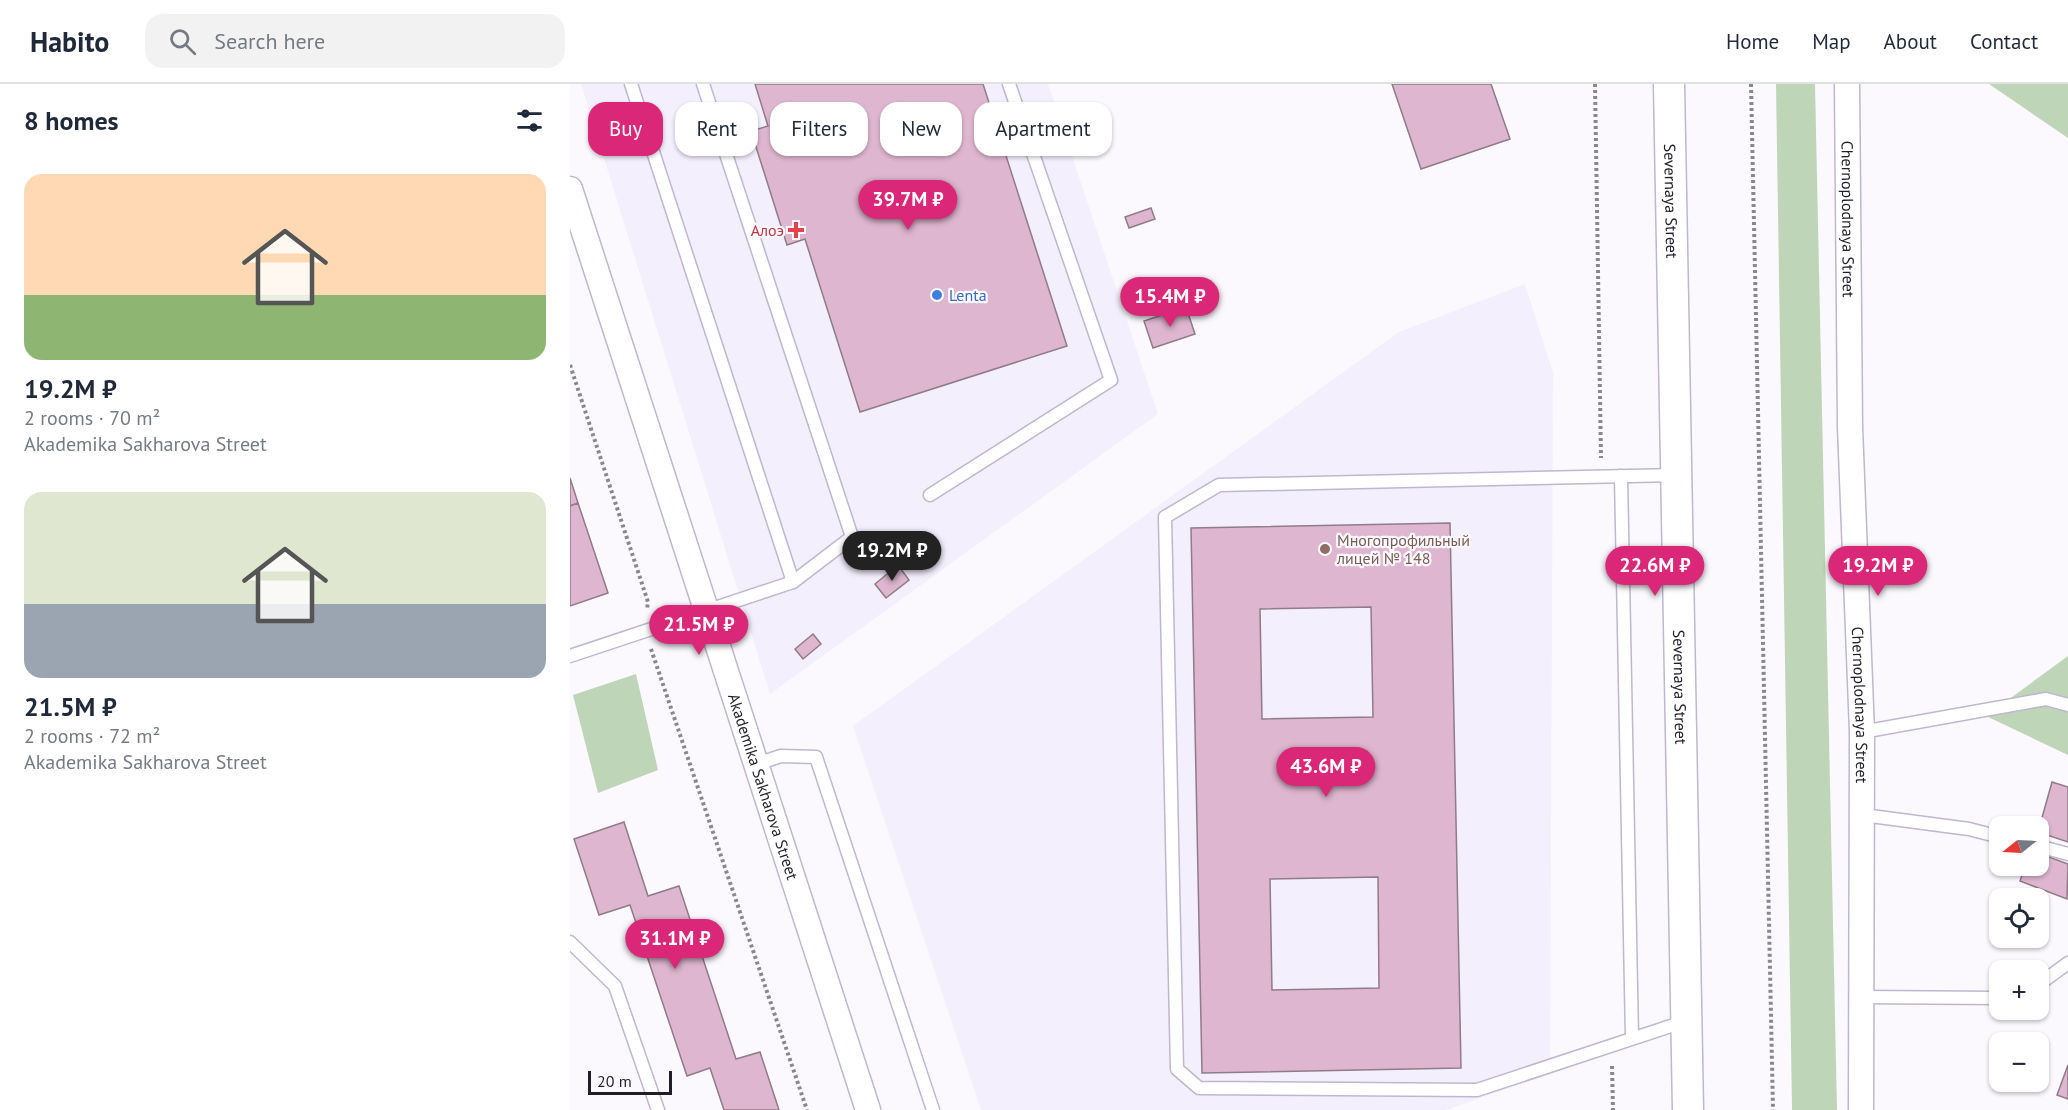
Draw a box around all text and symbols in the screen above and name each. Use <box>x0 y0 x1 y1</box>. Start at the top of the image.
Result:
search box <box>145 14 565 68</box>
text: Habito <box>30 23 109 60</box>
icon: search <box>166 25 199 58</box>
text: Search here <box>214 27 325 55</box>
text: Home <box>1726 28 1779 55</box>
text: Map <box>1812 28 1851 55</box>
text: About <box>1884 28 1937 55</box>
text: Contact <box>1970 28 2038 55</box>
chip: Buy <box>588 102 663 156</box>
chip: Rent <box>675 102 758 156</box>
chip: Filters <box>770 102 868 156</box>
chip: New <box>880 102 962 156</box>
chip: Apartment <box>974 102 1112 156</box>
text: 8 homes <box>24 104 119 137</box>
icon: filters <box>513 104 546 137</box>
street label: Chernoplodnaya Street <box>1837 141 1859 298</box>
street label: Severnaya Street <box>1660 143 1682 259</box>
pin: 39.7M ₽ <box>853 180 963 231</box>
text: 39.7M ₽ <box>872 186 944 212</box>
icon: home <box>231 213 339 321</box>
place label: Алоэ <box>751 220 784 240</box>
marker: Алоэ <box>789 223 803 237</box>
pin: 15.4M ₽ <box>1115 277 1225 328</box>
text: 15.4M ₽ <box>1134 283 1206 309</box>
place label: Lenta <box>949 285 987 305</box>
marker: Lenta <box>930 288 944 302</box>
text: 19.2M ₽ <box>24 372 117 405</box>
text: 2 rooms · 70 m² <box>24 405 160 431</box>
text: Akademika Sakharova Street <box>24 431 267 457</box>
place label: Многопрофильный лицей № 148 <box>1336 530 1470 568</box>
icon: home <box>231 531 339 639</box>
pin: 19.2M ₽ <box>837 531 947 582</box>
text: 19.2M ₽ <box>856 537 928 563</box>
marker: Многопрофильный лицей № 148 <box>1318 542 1332 556</box>
pin: 22.6M ₽ <box>1600 546 1710 597</box>
pin: 19.2M ₽ <box>1823 546 1933 597</box>
text: 22.6M ₽ <box>1619 552 1691 578</box>
text: 19.2M ₽ <box>1842 552 1914 578</box>
pin: 21.5M ₽ <box>644 605 754 656</box>
text: 21.5M ₽ <box>663 611 735 637</box>
street label: Chernoplodnaya Street <box>1848 626 1872 784</box>
street label: Severnaya Street <box>1669 629 1691 745</box>
text: 21.5M ₽ <box>24 690 117 723</box>
street label: Akademika Sakharova Street <box>724 691 803 883</box>
text: 2 rooms · 72 m² <box>24 723 160 749</box>
pin: 43.6M ₽ <box>1271 747 1381 798</box>
text: Akademika Sakharova Street <box>24 749 267 775</box>
text: 43.6M ₽ <box>1290 753 1362 779</box>
north arrow <box>1989 816 2049 876</box>
map controls <box>1989 816 2049 1092</box>
button: locate <box>1989 888 2049 948</box>
pin: 31.1M ₽ <box>620 919 730 970</box>
text: 31.1M ₽ <box>639 925 711 951</box>
button: + <box>1989 960 2049 1020</box>
button: − <box>1989 1032 2049 1092</box>
scale bar <box>588 1068 672 1096</box>
text: 20 m <box>597 1071 632 1091</box>

